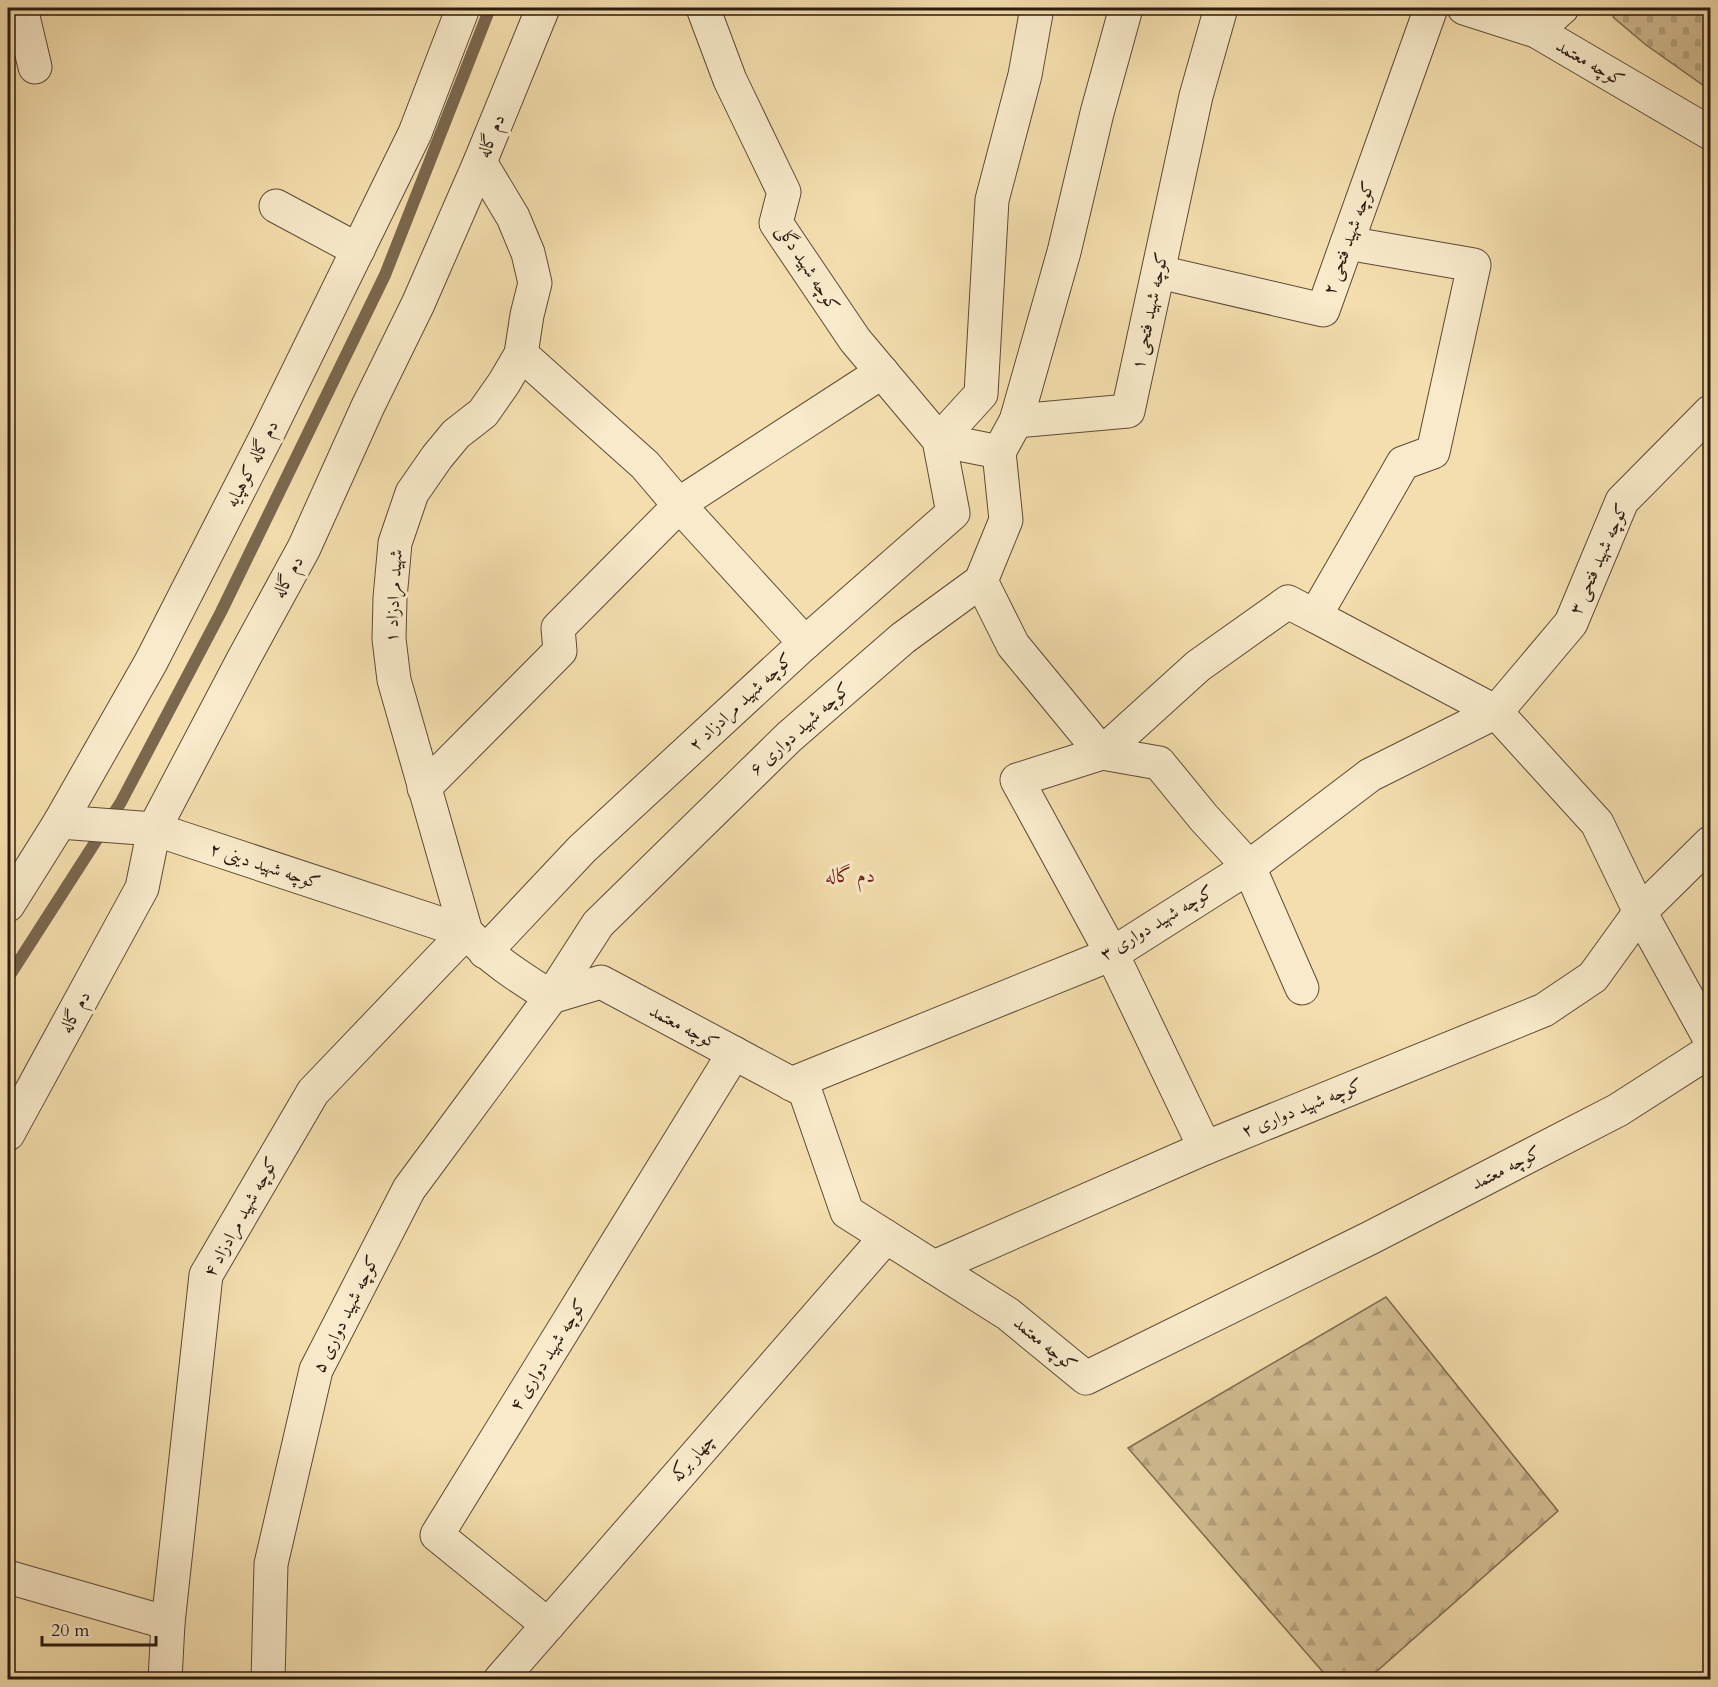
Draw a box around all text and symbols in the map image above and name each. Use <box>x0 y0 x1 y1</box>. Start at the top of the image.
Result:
street label: کوچه معتمد <box>1551 33 1629 93</box>
street label: دم گاله <box>471 110 514 163</box>
street label: کوچه شهید فتحی ۲ <box>1317 178 1381 298</box>
street label: کوچه شهید دگلی <box>770 219 846 317</box>
street label: کوچه شهید فتحی ۱ <box>1125 250 1175 372</box>
street label: دم گاله کوهپایه <box>219 416 287 513</box>
street label: کوچه شهید فتحی ۳ <box>1563 499 1635 619</box>
street label: شهید مرادزاد ۱ <box>379 549 409 643</box>
street label: دم گاله <box>266 551 312 604</box>
street label: کوچه شهید مرادزاد ۲ <box>683 647 799 757</box>
street label: کوچه شهید دواری ۶ <box>744 677 856 781</box>
street label: کوچه شهید دینی ۲ <box>207 836 323 896</box>
district label: دم گاله <box>825 862 875 893</box>
street label: کوچه شهید دواری ۳ <box>1096 879 1218 967</box>
street label: دم گاله <box>53 986 99 1039</box>
street label: کوچه معتمد <box>645 998 723 1056</box>
street label: کوچه شهید دواری ۲ <box>1238 1072 1366 1144</box>
street label: کوچه معتمد <box>1467 1140 1545 1196</box>
street label: کوچه شهید مرادزاد ۴ <box>198 1152 284 1282</box>
street label: کوچه شهید دواری ۵ <box>307 1251 385 1377</box>
street label: کوچه شهید دواری ۴ <box>503 1294 593 1416</box>
street label: کوچه معتمد <box>1008 1311 1082 1377</box>
street label: چهار برکه <box>665 1429 721 1487</box>
scale bar <box>42 1609 156 1647</box>
text: 20 m <box>51 1618 90 1643</box>

